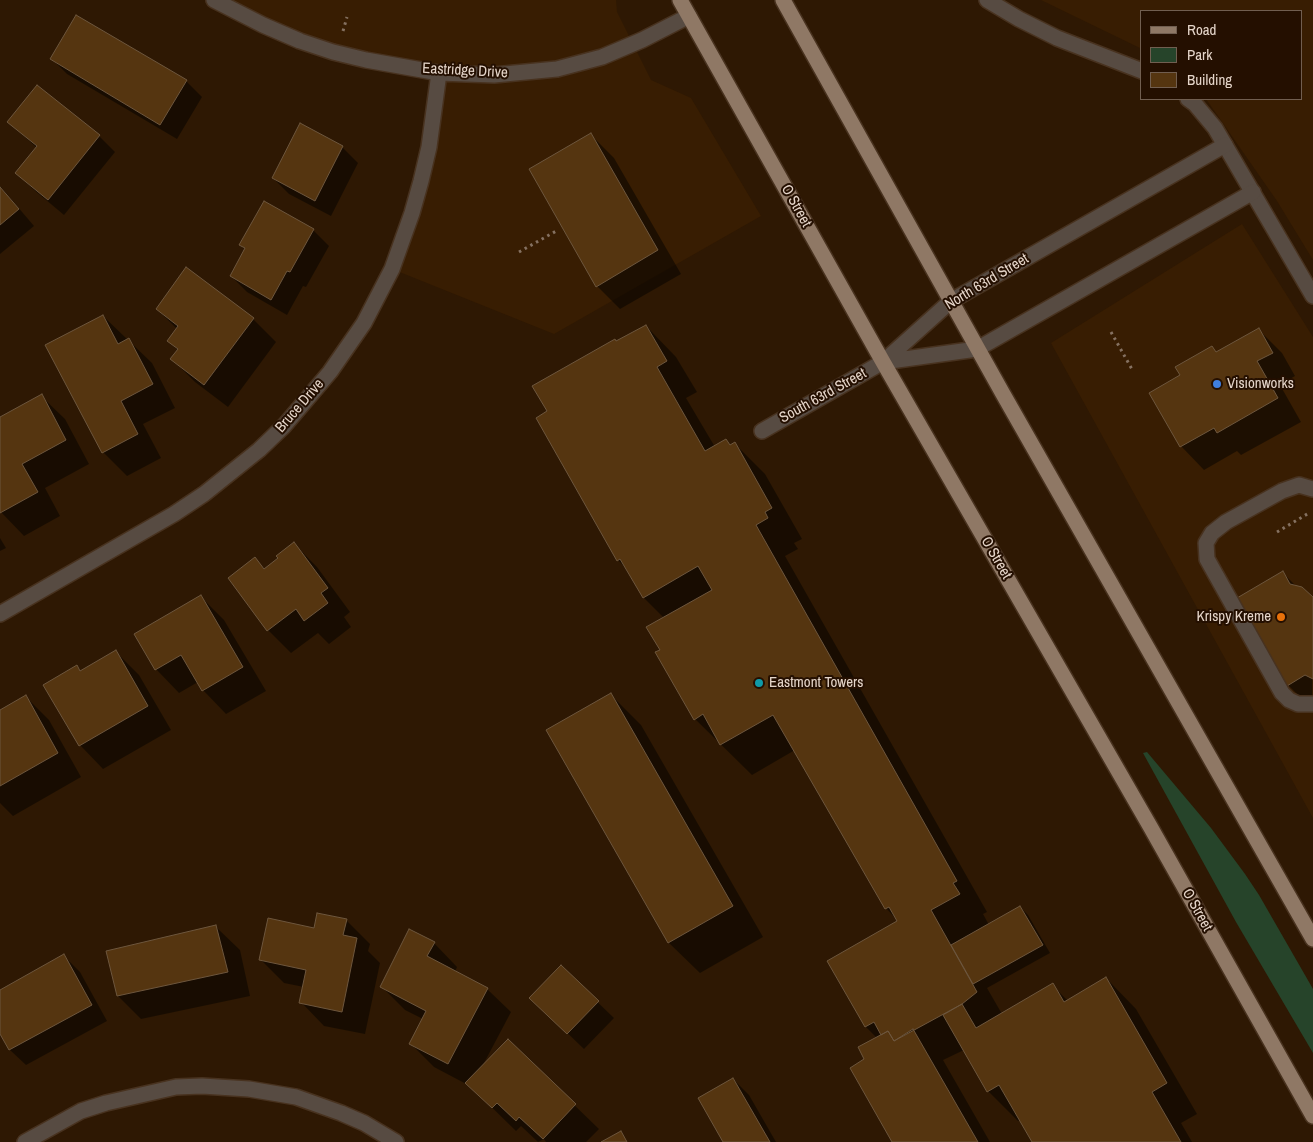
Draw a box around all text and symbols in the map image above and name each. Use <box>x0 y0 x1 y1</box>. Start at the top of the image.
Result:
legend <box>1140 10 1303 100</box>
text: Road <box>1187 19 1216 40</box>
text: Park <box>1187 44 1212 65</box>
street label: Eastridge Drive <box>422 60 508 82</box>
text: Building <box>1187 69 1232 90</box>
street label: O Street <box>777 182 815 230</box>
street label: North 63rd Street <box>942 250 1032 314</box>
street label: South 63rd Street <box>776 365 870 427</box>
place label: Visionworks <box>1227 375 1294 393</box>
street label: Bruce Drive <box>272 376 328 436</box>
marker: Visionworks <box>1211 378 1223 390</box>
street label: O Street <box>977 534 1015 582</box>
place label: Krispy Kreme <box>1196 608 1271 626</box>
marker: Krispy Kreme <box>1275 611 1287 623</box>
place label: Eastmont Towers <box>769 674 863 692</box>
marker: Eastmont Towers <box>753 677 765 689</box>
street label: O Street <box>1178 886 1216 934</box>

